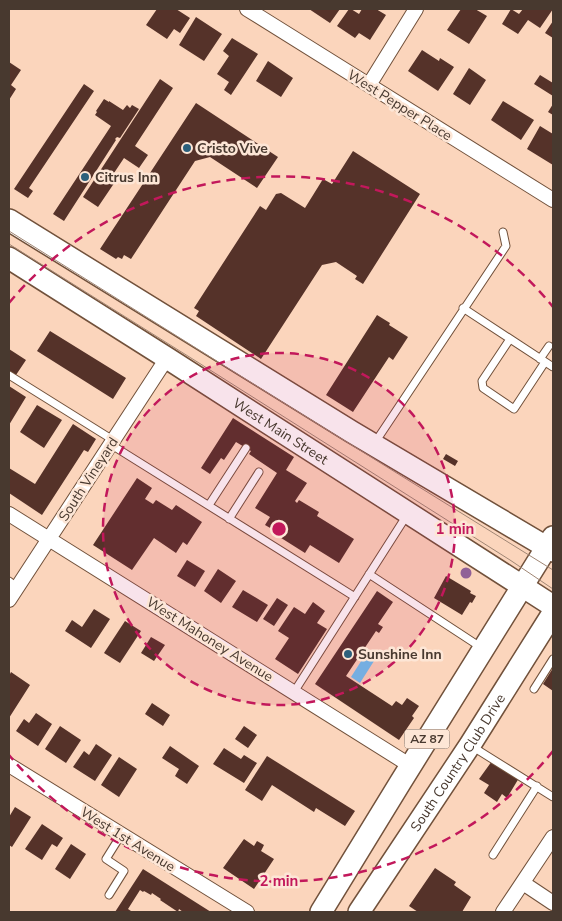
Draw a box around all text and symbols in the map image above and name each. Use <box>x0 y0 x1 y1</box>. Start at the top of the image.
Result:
street label: West Pepper Place <box>344 66 456 145</box>
place label: Cristo Vive <box>197 139 268 158</box>
marker: Cristo Vive <box>181 142 193 154</box>
place label: Citrus Inn <box>95 168 158 187</box>
marker: Citrus Inn <box>79 171 91 183</box>
street label: West Main Street <box>229 394 332 469</box>
street label: South Vineyard <box>54 434 123 525</box>
text: 1 min <box>436 519 474 539</box>
centre of rings <box>270 520 288 538</box>
street label: West Mahoney Avenue <box>143 593 277 686</box>
place label: Sunshine Inn <box>358 645 442 664</box>
marker: Sunshine Inn <box>342 648 354 660</box>
street label: South Country Club Drive <box>406 690 510 835</box>
road number: AZ 87 <box>404 730 450 749</box>
street label: West 1st Avenue <box>77 803 179 876</box>
text: 2 min <box>260 871 298 891</box>

